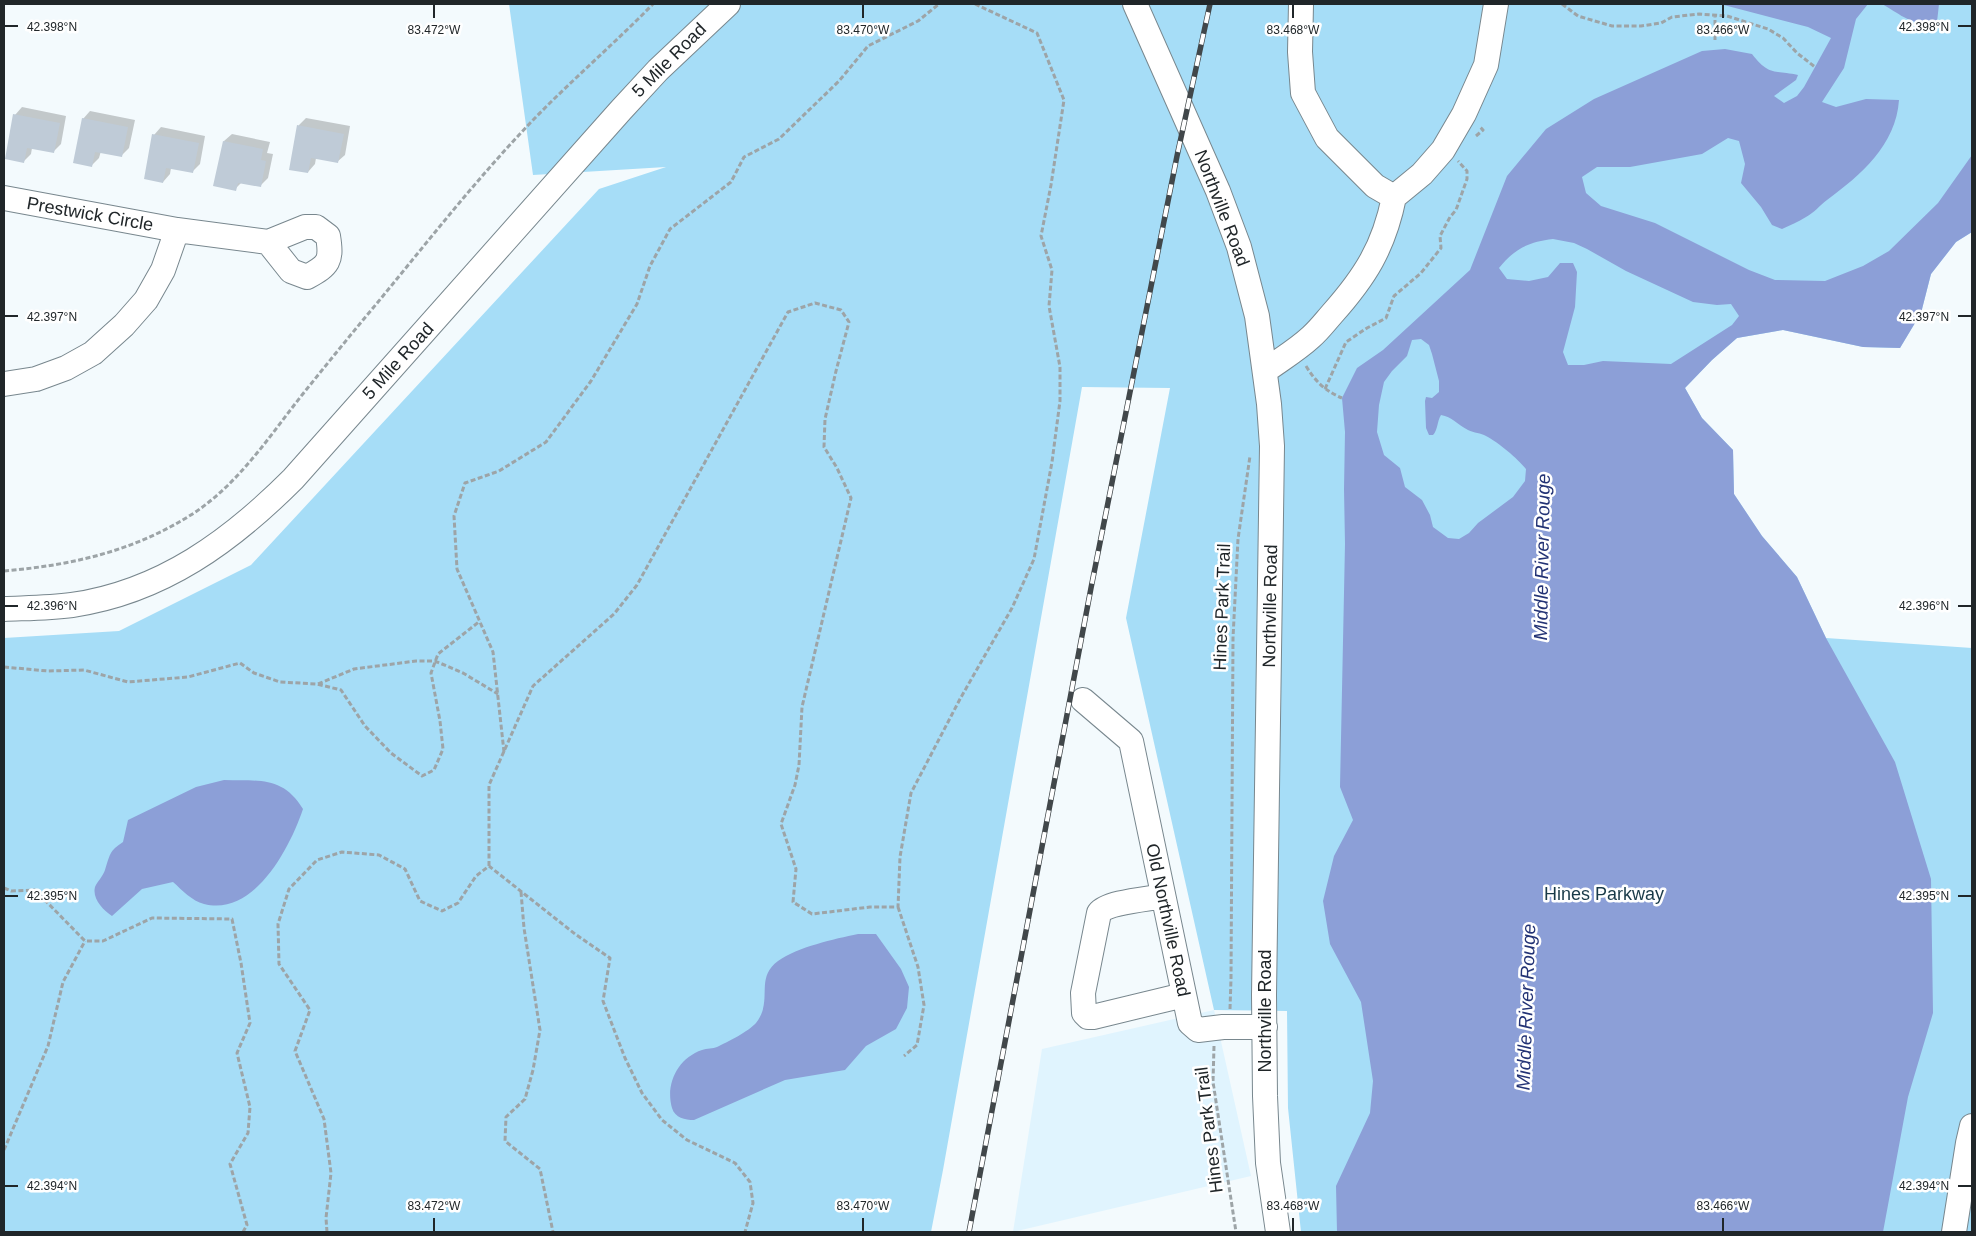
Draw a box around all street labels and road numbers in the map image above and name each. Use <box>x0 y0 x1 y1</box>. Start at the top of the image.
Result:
street label: 5 Mile Road <box>628 19 710 101</box>
street label: Northville Road <box>1191 147 1253 269</box>
street label: Prestwick Circle <box>25 193 155 235</box>
street label: 5 Mile Road <box>358 319 438 403</box>
street label: Hines Park Trail <box>1210 543 1234 671</box>
street label: Northville Road <box>1259 544 1281 668</box>
street label: Old Northville Road <box>1142 842 1194 998</box>
street label: Northville Road <box>1255 949 1275 1073</box>
street label: Hines Park Trail <box>1191 1066 1227 1194</box>

